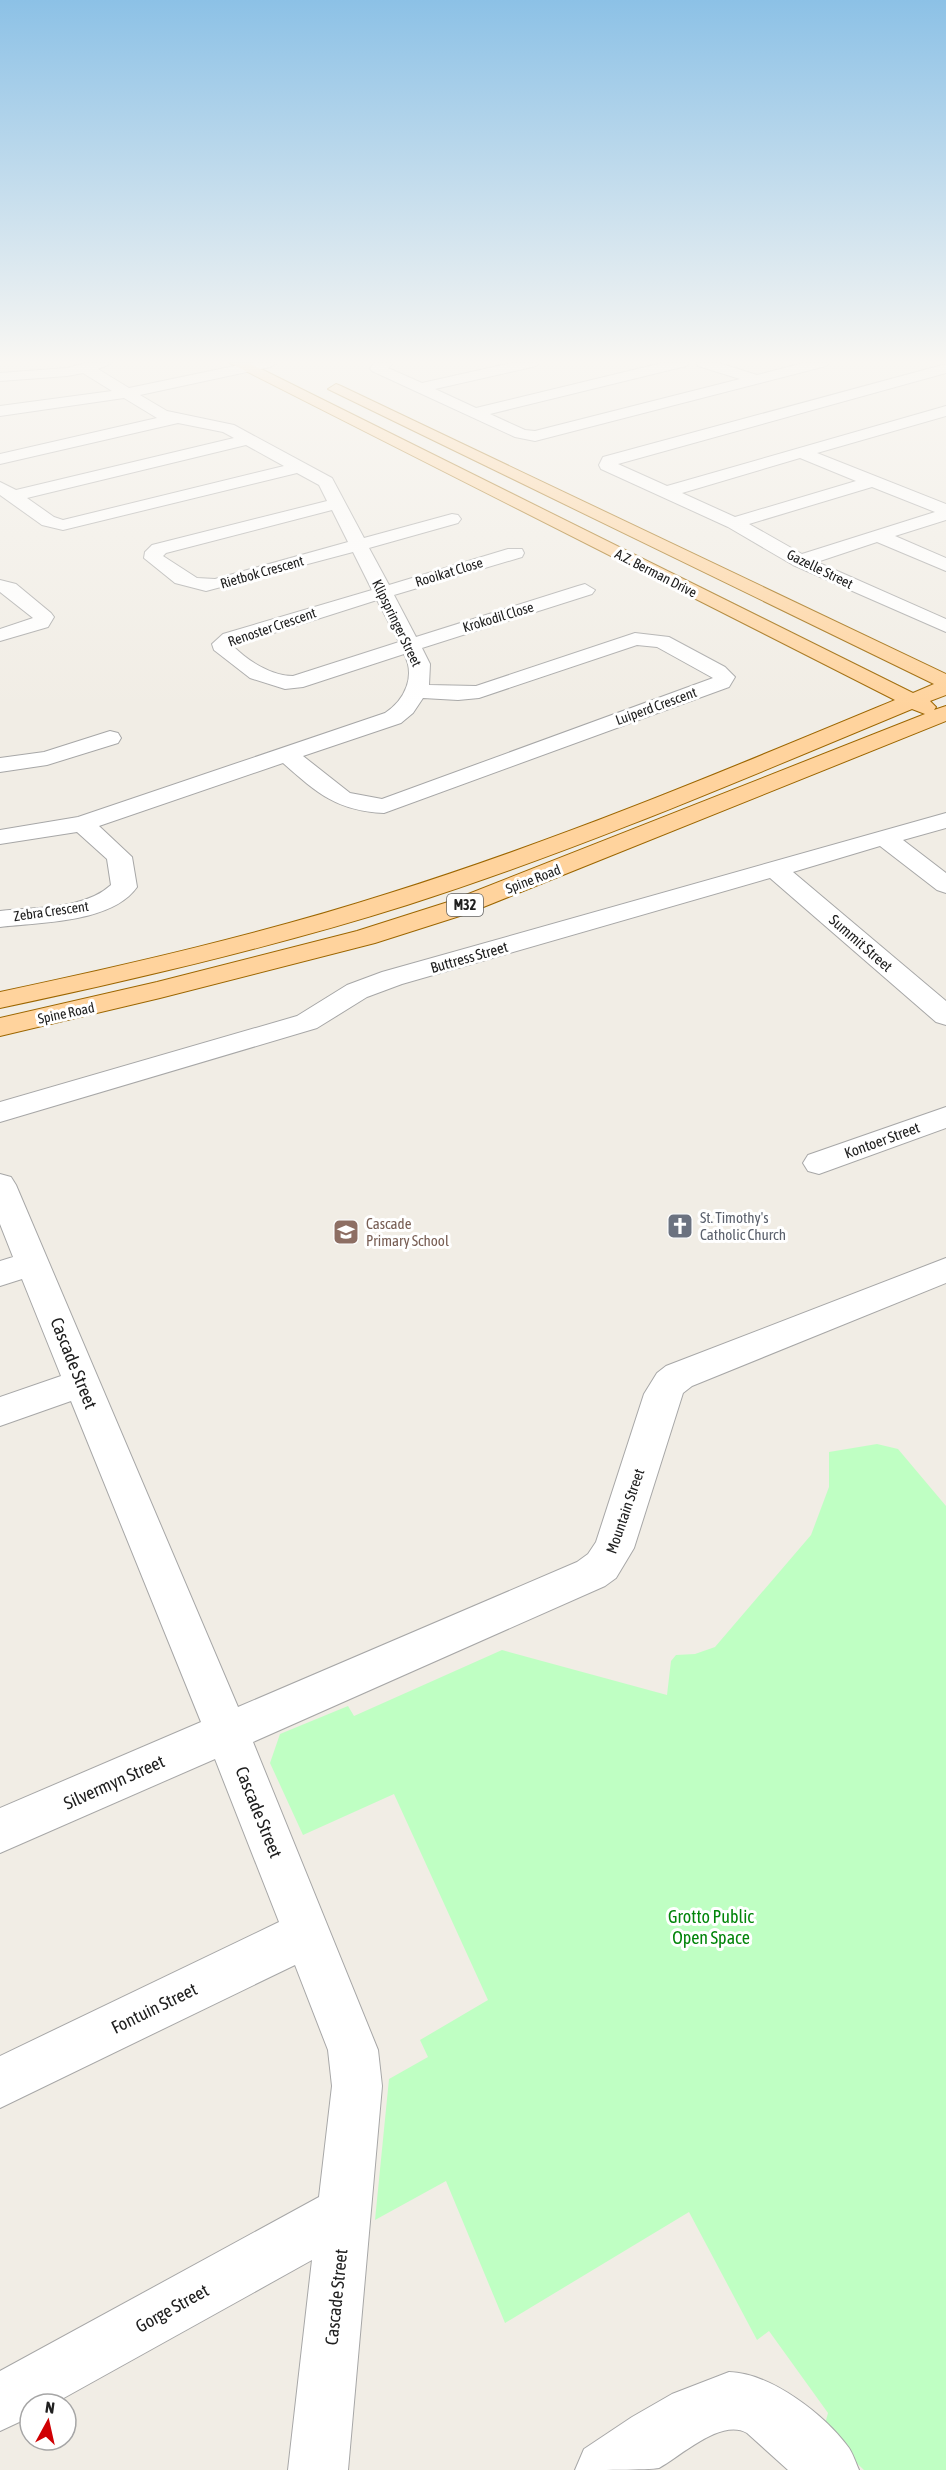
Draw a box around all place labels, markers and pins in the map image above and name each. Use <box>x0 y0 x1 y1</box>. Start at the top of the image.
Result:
place label: St. Timothy's Catholic Church <box>700 1209 786 1243</box>
church icon: St. Timothy's Catholic Church <box>665 1211 695 1241</box>
place label: Cascade Primary School <box>366 1215 449 1249</box>
school or university icon: Cascade Primary School <box>331 1217 361 1247</box>

